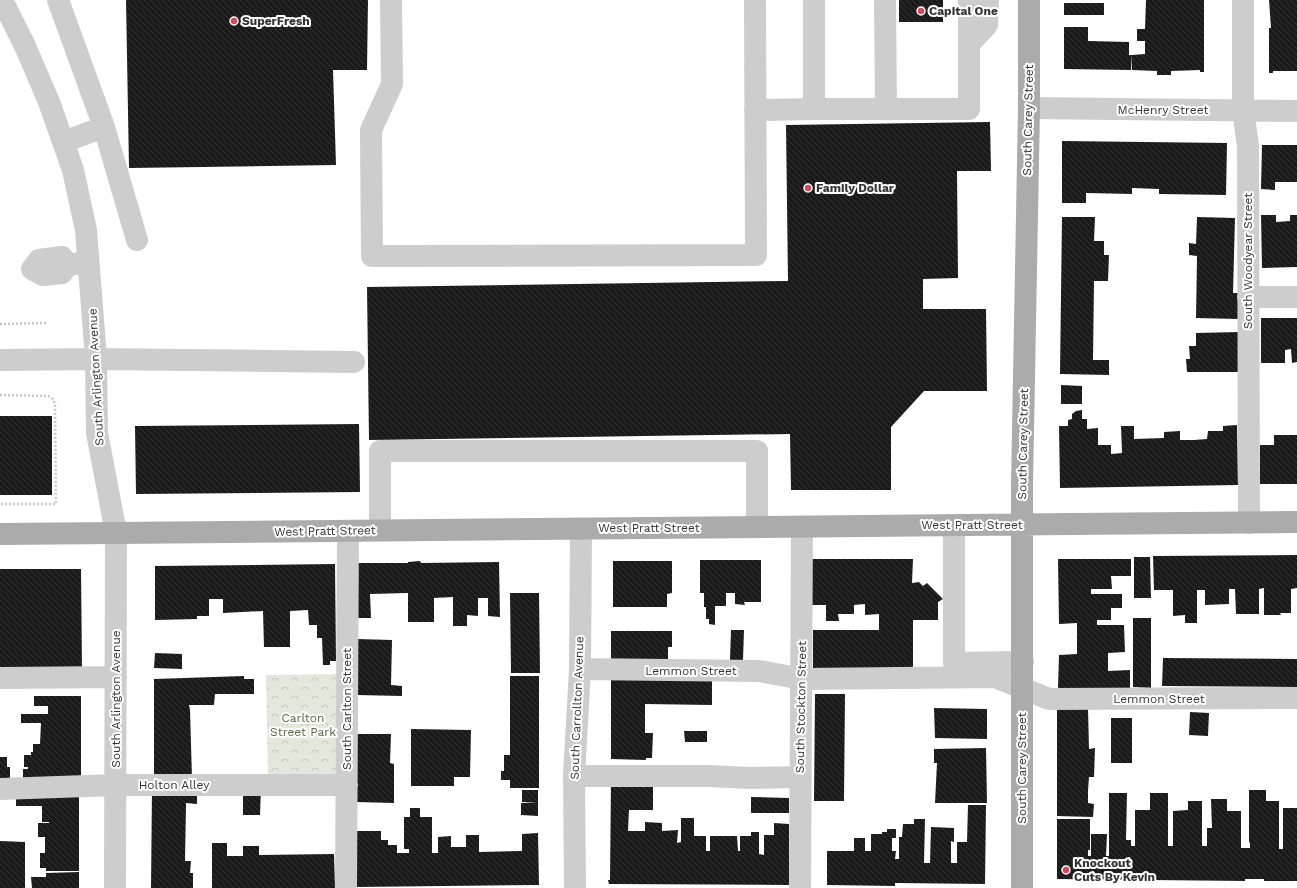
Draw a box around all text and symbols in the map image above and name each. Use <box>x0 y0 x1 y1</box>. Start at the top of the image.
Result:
place label: Capital One <box>929 4 998 18</box>
marker: Capital One <box>916 6 926 16</box>
place label: SuperFresh <box>242 14 310 28</box>
marker: SuperFresh <box>229 16 239 26</box>
street label: South Carey Street <box>1020 64 1036 176</box>
street label: McHenry Street <box>1118 103 1208 117</box>
place label: Family Dollar <box>816 181 895 195</box>
marker: Family Dollar <box>803 183 813 193</box>
street label: South Woodyear Street <box>1241 193 1255 329</box>
street label: South Arlington Avenue <box>85 308 107 446</box>
street label: South Carey Street <box>1015 388 1031 500</box>
street label: West Pratt Street <box>921 518 1023 532</box>
street label: West Pratt Street <box>598 521 700 535</box>
street label: West Pratt Street <box>274 523 376 539</box>
street label: South Arlington Avenue <box>109 630 123 768</box>
street label: South Carrollton Avenue <box>568 636 587 780</box>
street label: South Stockton Street <box>793 641 809 773</box>
street label: South Carlton Street <box>340 648 354 770</box>
street label: Lemmon Street <box>645 664 737 678</box>
street label: Lemmon Street <box>1113 692 1205 706</box>
park label: Carlton Street Park <box>270 711 336 739</box>
street label: South Carey Street <box>1015 712 1029 824</box>
street label: Holton Alley <box>139 778 210 792</box>
place label: Knockout Cuts By Kevin <box>1074 856 1155 884</box>
marker: Knockout Cuts By Kevin <box>1061 865 1071 875</box>

